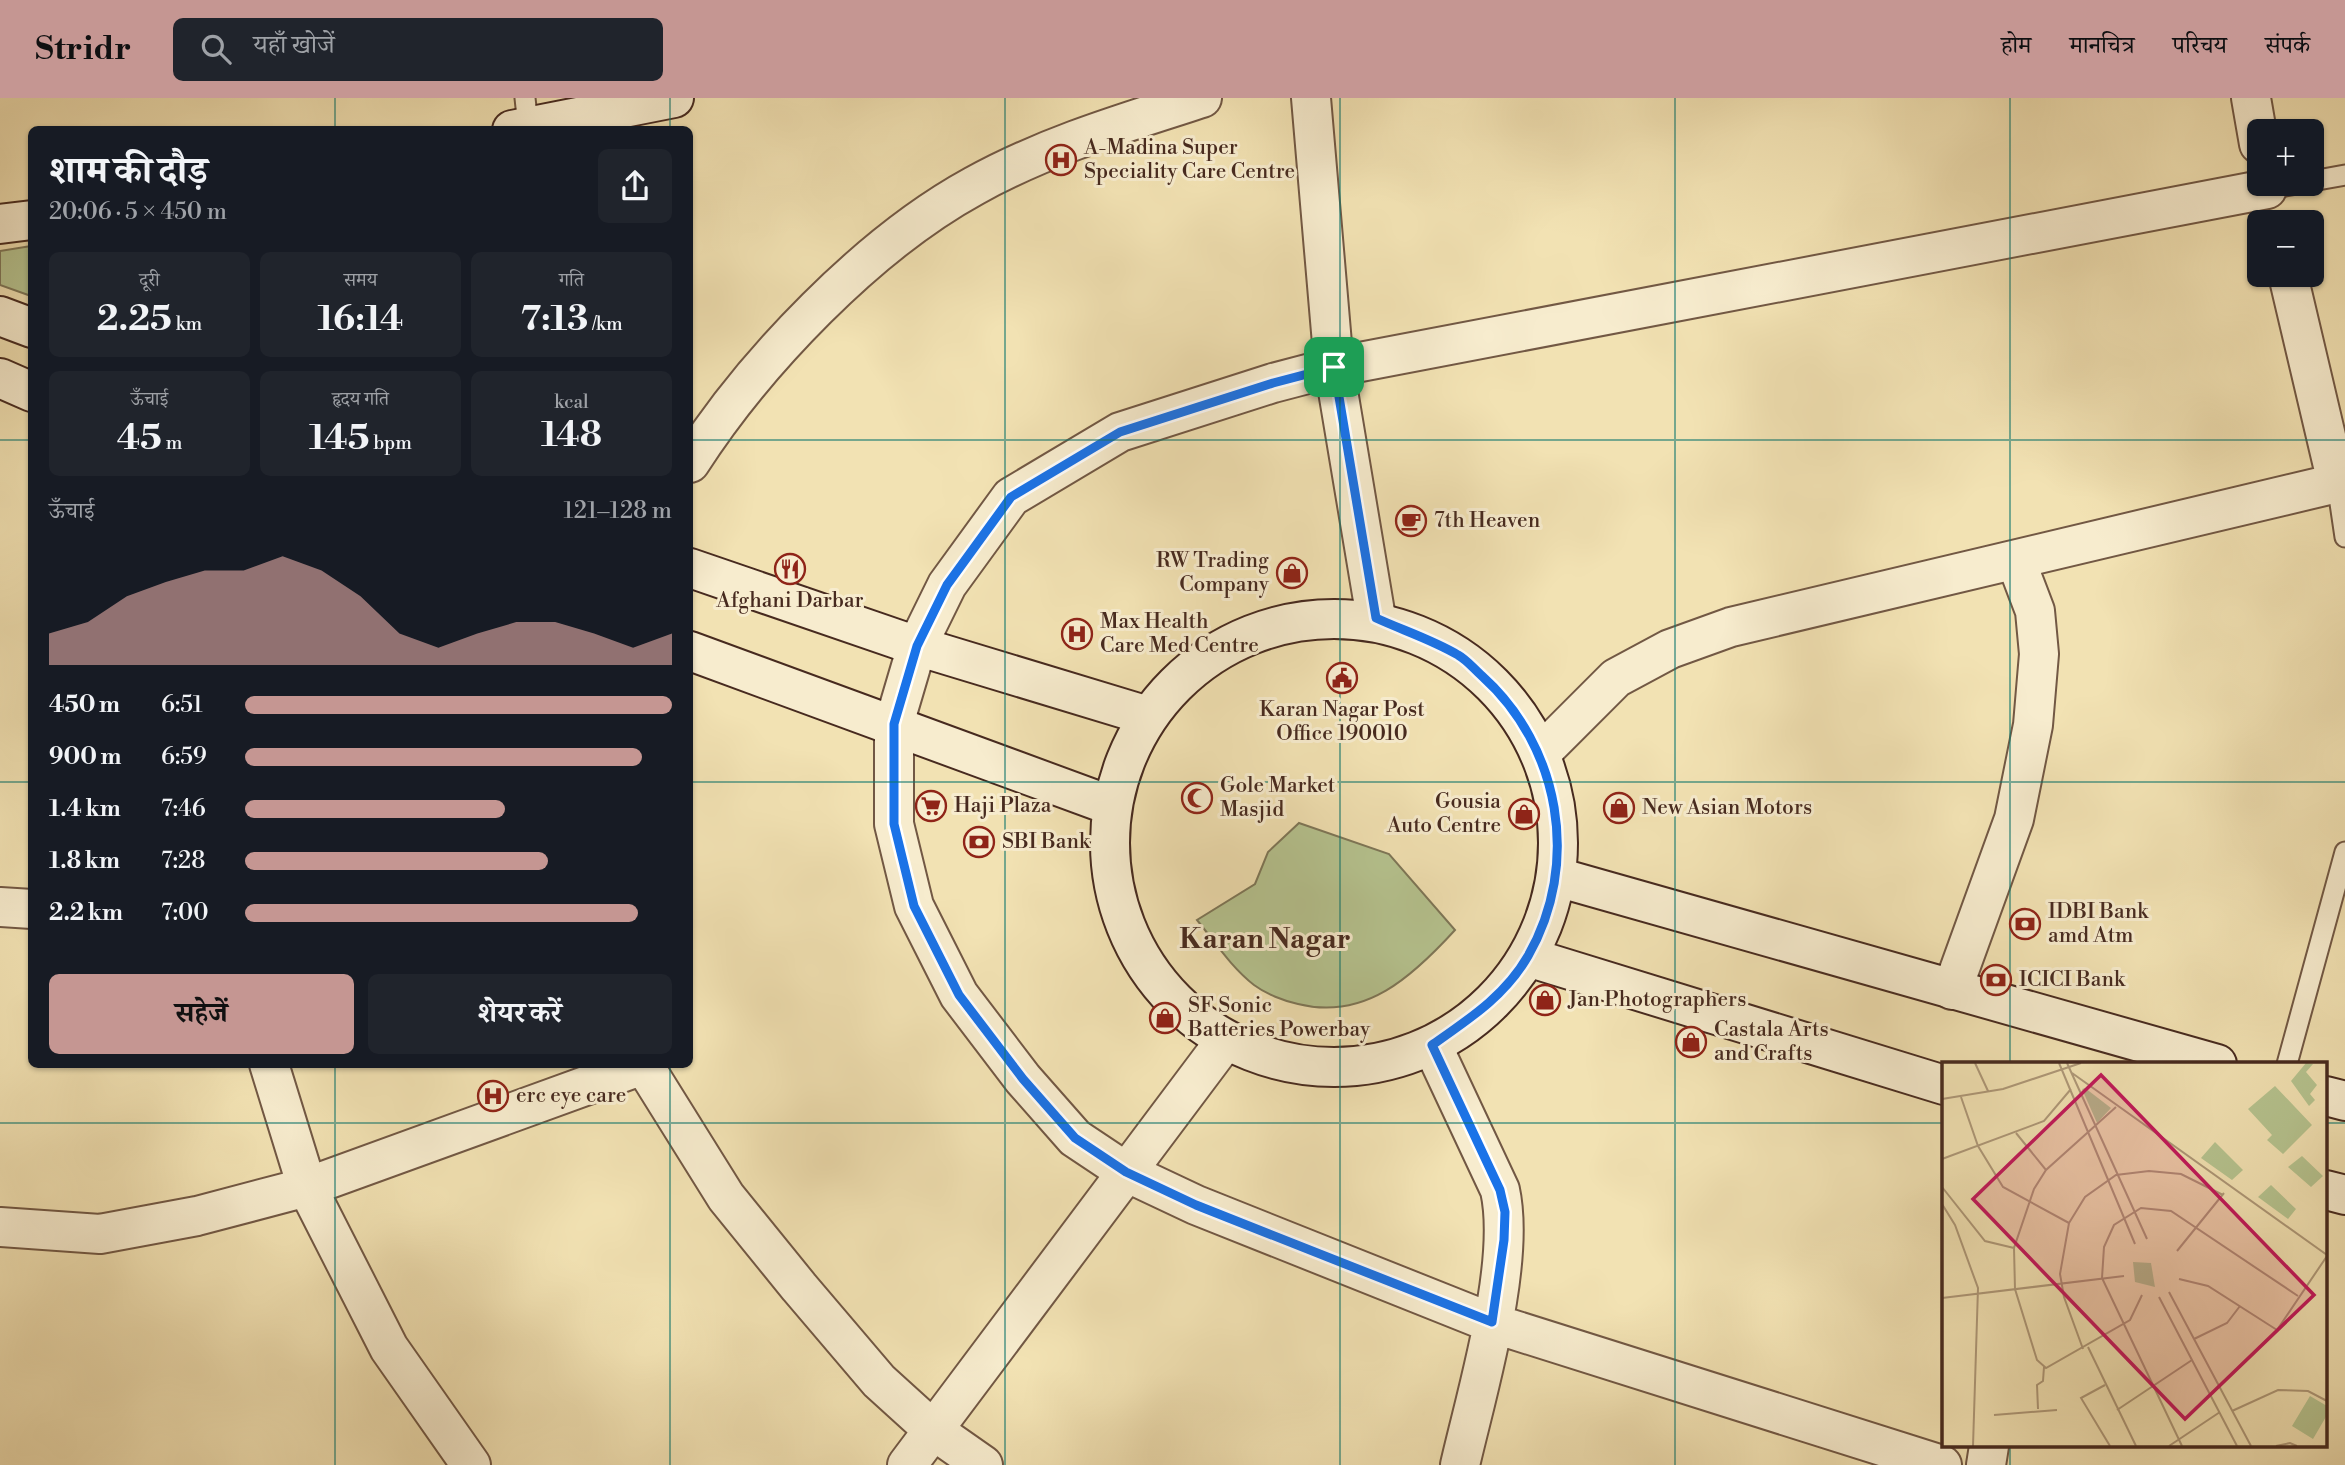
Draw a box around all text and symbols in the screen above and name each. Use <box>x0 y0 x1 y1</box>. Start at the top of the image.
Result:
search box <box>173 18 663 81</box>
text: Stridr <box>35 29 131 70</box>
text: यहाँ खोजें <box>253 29 335 61</box>
icon: search <box>197 30 235 68</box>
text: होम <box>2001 31 2031 61</box>
text: मानचित्र <box>2069 31 2135 61</box>
text: परिचय <box>2173 31 2227 61</box>
text: संपर्क <box>2265 31 2310 61</box>
map controls <box>2247 119 2324 287</box>
button: + <box>2247 119 2324 196</box>
place label: A-Madina Super Speciality Care Centre <box>1083 135 1295 185</box>
hospital icon: A-Madina Super Speciality Care Centre <box>1044 143 1078 177</box>
text: शाम की दौड़ <box>49 148 208 195</box>
button: share <box>598 149 672 223</box>
text: 20:06 · 5 × 450 m <box>49 198 227 226</box>
button: − <box>2247 210 2324 287</box>
text: दूरी <box>139 268 160 292</box>
text: समय <box>344 268 377 292</box>
text: गति <box>559 268 584 292</box>
text: 2.25 <box>97 298 172 341</box>
text: 16:14 <box>318 298 403 341</box>
text: 7:13 <box>520 298 588 341</box>
text: km <box>172 312 202 336</box>
text: /km <box>588 312 623 336</box>
pin <box>1304 337 1364 397</box>
icon: arrive <box>1315 348 1353 386</box>
text: ऊँचाई <box>131 387 168 411</box>
text: हृदय गति <box>332 387 389 411</box>
text: kcal <box>554 390 589 414</box>
text: 148 <box>541 414 602 457</box>
text: 45 <box>117 417 162 460</box>
text: 145 <box>309 417 370 460</box>
text: m <box>162 431 182 455</box>
text: bpm <box>370 431 412 455</box>
text: ऊँचाई <box>49 497 94 525</box>
text: 121–128 m <box>563 497 672 525</box>
cafe icon: 7th Heaven <box>1394 504 1428 538</box>
place label: 7th Heaven <box>1434 508 1541 534</box>
place label: RW Trading Company <box>1156 548 1270 598</box>
restaurant icon: Afghani Darbar <box>773 552 807 586</box>
shop icon: RW Trading Company <box>1275 556 1309 590</box>
place label: Afghani Darbar <box>715 588 864 614</box>
place label: Max Health Care Med Centre <box>1100 609 1259 659</box>
hospital icon: Max Health Care Med Centre <box>1060 617 1094 651</box>
public building icon: Karan Nagar Post Office 190010 <box>1325 661 1359 695</box>
text: 450 m <box>49 691 120 719</box>
text: 6:51 <box>161 691 203 719</box>
place label: Karan Nagar Post Office 190010 <box>1259 697 1425 747</box>
text: 900 m <box>49 743 122 771</box>
text: 6:59 <box>161 743 207 771</box>
place label: Gole Market Masjid <box>1220 773 1336 823</box>
mosque icon: Gole Market Masjid <box>1180 781 1214 815</box>
supermarket icon: Haji Plaza <box>914 789 948 823</box>
place label: Gousia Auto Centre <box>1386 789 1501 839</box>
shop icon: New Asian Motors <box>1602 791 1636 825</box>
place label: Haji Plaza <box>954 793 1052 819</box>
text: 1.4 km <box>49 795 121 823</box>
text: 7:46 <box>161 795 206 823</box>
place label: New Asian Motors <box>1642 795 1812 821</box>
shop icon: Gousia Auto Centre <box>1507 797 1541 831</box>
bank icon: SBI Bank <box>962 825 996 859</box>
place label: SBI Bank <box>1002 829 1091 855</box>
text: 1.8 km <box>49 847 120 875</box>
text: 7:28 <box>161 847 205 875</box>
text: 2.2 km <box>49 899 123 927</box>
text: 7:00 <box>161 899 209 927</box>
place label: IDBI Bank amd Atm <box>2048 899 2149 949</box>
bank icon: IDBI Bank amd Atm <box>2008 907 2042 941</box>
district label: Karan Nagar <box>1179 922 1351 957</box>
bank icon: ICICI Bank <box>1979 963 2013 997</box>
place label: ICICI Bank <box>2019 967 2126 993</box>
button: सहेजें <box>49 974 354 1054</box>
button: शेयर करें <box>368 974 672 1054</box>
shop icon: Jan Photographers <box>1528 983 1562 1017</box>
place label: Jan Photographers <box>1567 987 1746 1013</box>
place label: SF Sonic Batteries Powerbay <box>1187 993 1371 1043</box>
shop icon: SF Sonic Batteries Powerbay <box>1148 1001 1182 1035</box>
place label: Castala Arts and Crafts <box>1714 1017 1829 1067</box>
shop icon: Castala Arts and Crafts <box>1674 1025 1708 1059</box>
inset map <box>1942 1062 2328 1448</box>
hospital icon: erc eye care <box>476 1079 510 1113</box>
place label: erc eye care <box>516 1083 626 1109</box>

